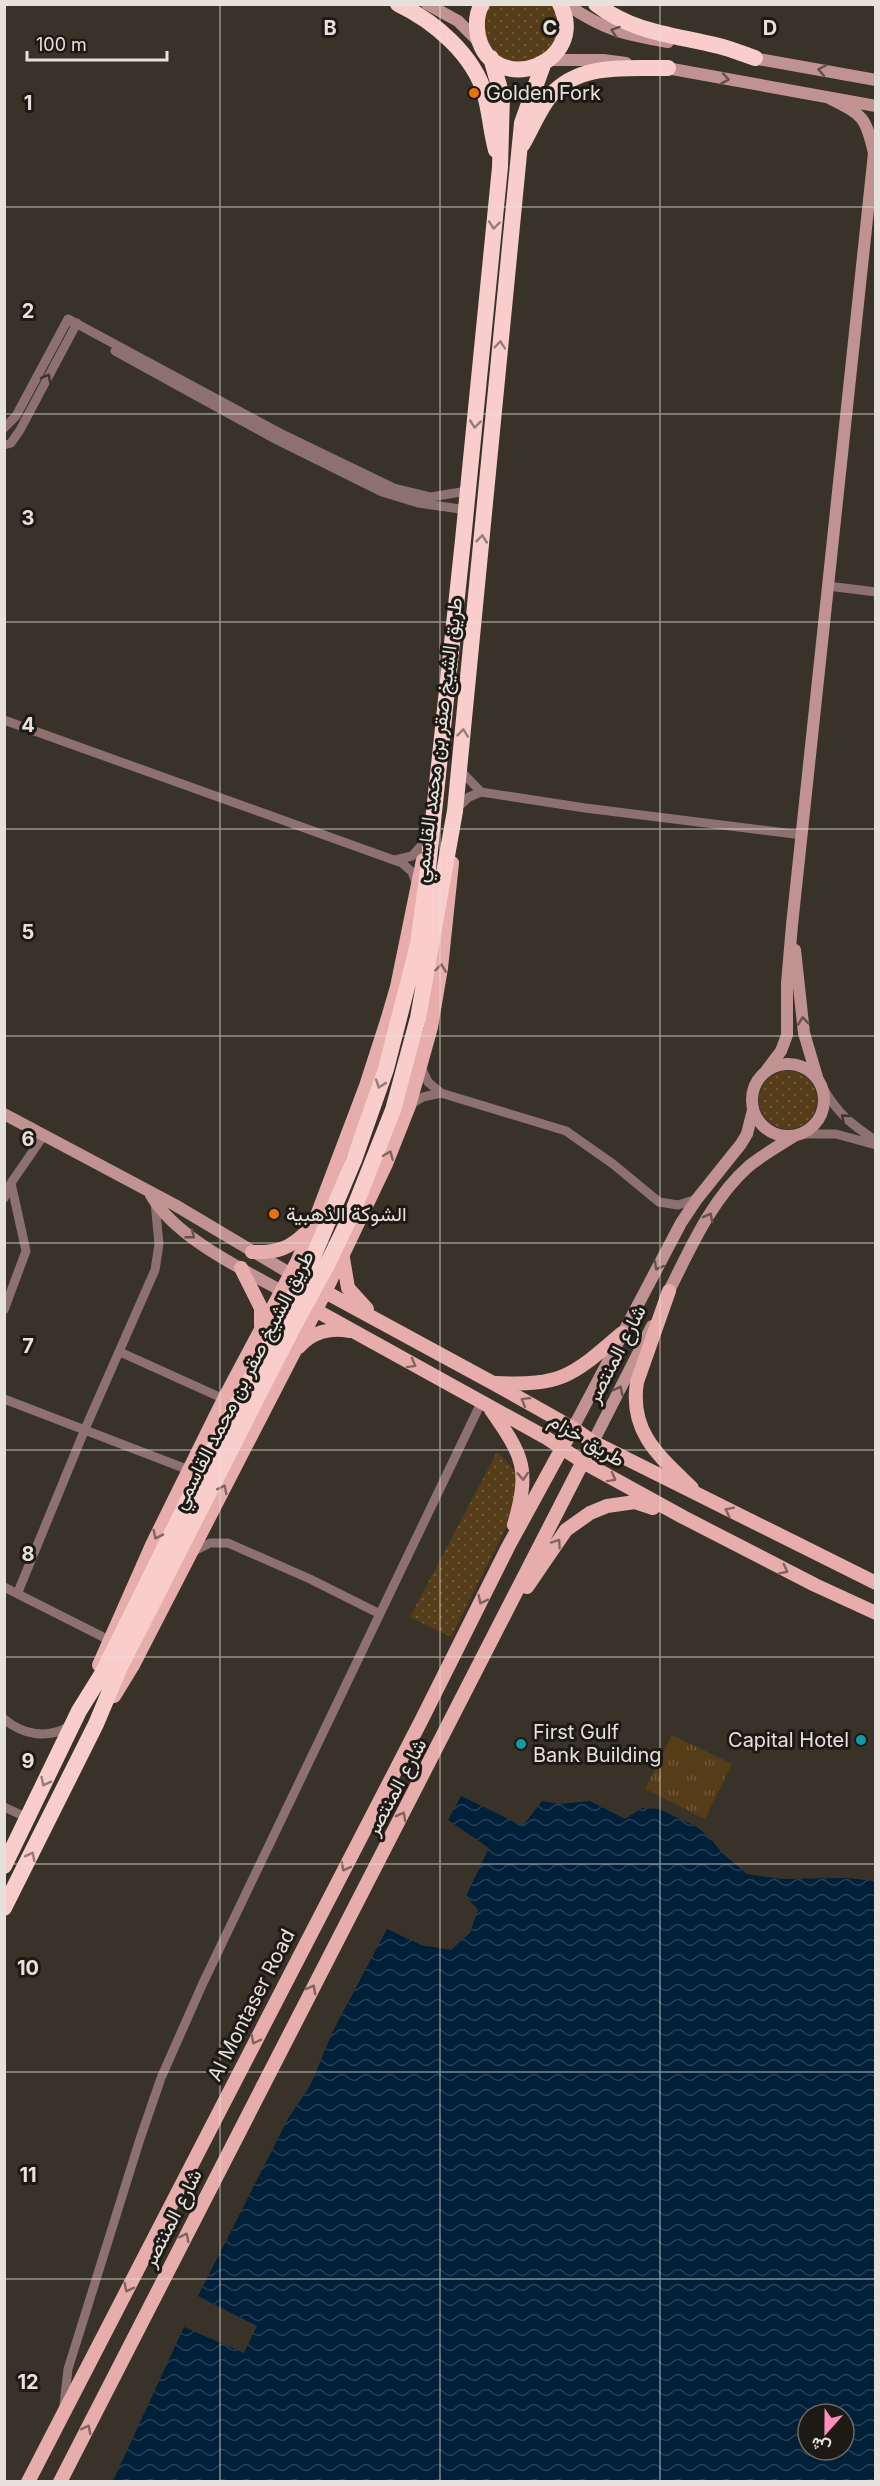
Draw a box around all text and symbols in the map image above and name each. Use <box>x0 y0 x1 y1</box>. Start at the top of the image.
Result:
text: B <box>323 16 337 40</box>
text: C <box>543 16 557 40</box>
text: D <box>763 16 777 40</box>
scale bar <box>27 24 166 62</box>
one-way arrow <box>610 26 621 38</box>
text: 100 m <box>36 34 87 55</box>
one-way arrow <box>817 64 827 77</box>
one-way arrow <box>720 72 730 85</box>
place label: Golden Fork <box>486 81 601 105</box>
marker: Golden Fork <box>467 86 481 100</box>
text: 1 <box>24 91 32 115</box>
one-way arrow <box>488 221 501 230</box>
text: 2 <box>22 299 34 323</box>
one-way arrow <box>493 341 506 350</box>
one-way arrow <box>40 374 52 385</box>
one-way arrow <box>469 419 482 428</box>
text: 3 <box>22 506 34 530</box>
one-way arrow <box>475 535 488 544</box>
street label: طريق الشيخ صقر بن محمد القاسمي <box>409 596 472 885</box>
text: 4 <box>21 713 35 737</box>
one-way arrow <box>456 729 469 738</box>
text: 5 <box>22 920 34 944</box>
one-way arrow <box>435 963 447 972</box>
one-way arrow <box>797 1016 810 1025</box>
one-way arrow <box>375 1078 388 1089</box>
one-way arrow <box>841 1114 852 1125</box>
text: 6 <box>22 1127 35 1151</box>
one-way arrow <box>382 1150 394 1161</box>
place label: الشوكة الذهبية <box>286 1202 407 1227</box>
marker: الشوكة الذهبية <box>267 1207 281 1221</box>
one-way arrow <box>701 1212 713 1223</box>
one-way arrow <box>184 1228 195 1239</box>
street label: طريق الشيخ صقر بن محمد القاسمي <box>167 1247 323 1516</box>
one-way arrow <box>654 1260 665 1270</box>
street label: شارع المنتصر <box>581 1301 653 1409</box>
text: 7 <box>22 1334 34 1358</box>
one-way arrow <box>406 1357 416 1368</box>
one-way arrow <box>612 1386 623 1397</box>
one-way arrow <box>521 1397 531 1408</box>
street label: طريق خزام <box>544 1408 629 1473</box>
one-way arrow <box>606 1471 617 1482</box>
one-way arrow <box>516 1472 529 1481</box>
one-way arrow <box>216 1484 228 1495</box>
one-way arrow <box>724 1506 735 1518</box>
one-way arrow <box>153 1528 164 1539</box>
one-way arrow <box>550 1539 561 1550</box>
text: 8 <box>21 1542 35 1566</box>
one-way arrow <box>778 1562 789 1574</box>
one-way arrow <box>477 1593 489 1604</box>
place label: First Gulf Bank Building <box>533 1720 662 1767</box>
place label: Capital Hotel <box>728 1728 849 1752</box>
marker: Capital Hotel <box>854 1733 868 1747</box>
street label: شارع المنتصر <box>360 1734 433 1841</box>
marker: First Gulf Bank Building <box>514 1737 528 1751</box>
text: 9 <box>22 1749 35 1773</box>
one-way arrow <box>40 1776 52 1787</box>
one-way arrow <box>395 1812 406 1822</box>
one-way arrow <box>23 1851 35 1862</box>
one-way arrow <box>341 1860 352 1871</box>
street label: Al Montaser Road <box>202 1925 300 2085</box>
text: 10 <box>17 1956 39 1980</box>
one-way arrow <box>305 1984 316 1995</box>
one-way arrow <box>251 2033 262 2044</box>
text: 11 <box>19 2163 37 2187</box>
street label: شارع المنتصر <box>137 2165 209 2273</box>
one-way arrow <box>177 2232 189 2243</box>
one-way arrow <box>123 2281 135 2292</box>
text: 12 <box>17 2370 39 2394</box>
north arrow <box>796 2402 856 2462</box>
one-way arrow <box>79 2425 91 2436</box>
text: ش <box>808 2433 833 2459</box>

